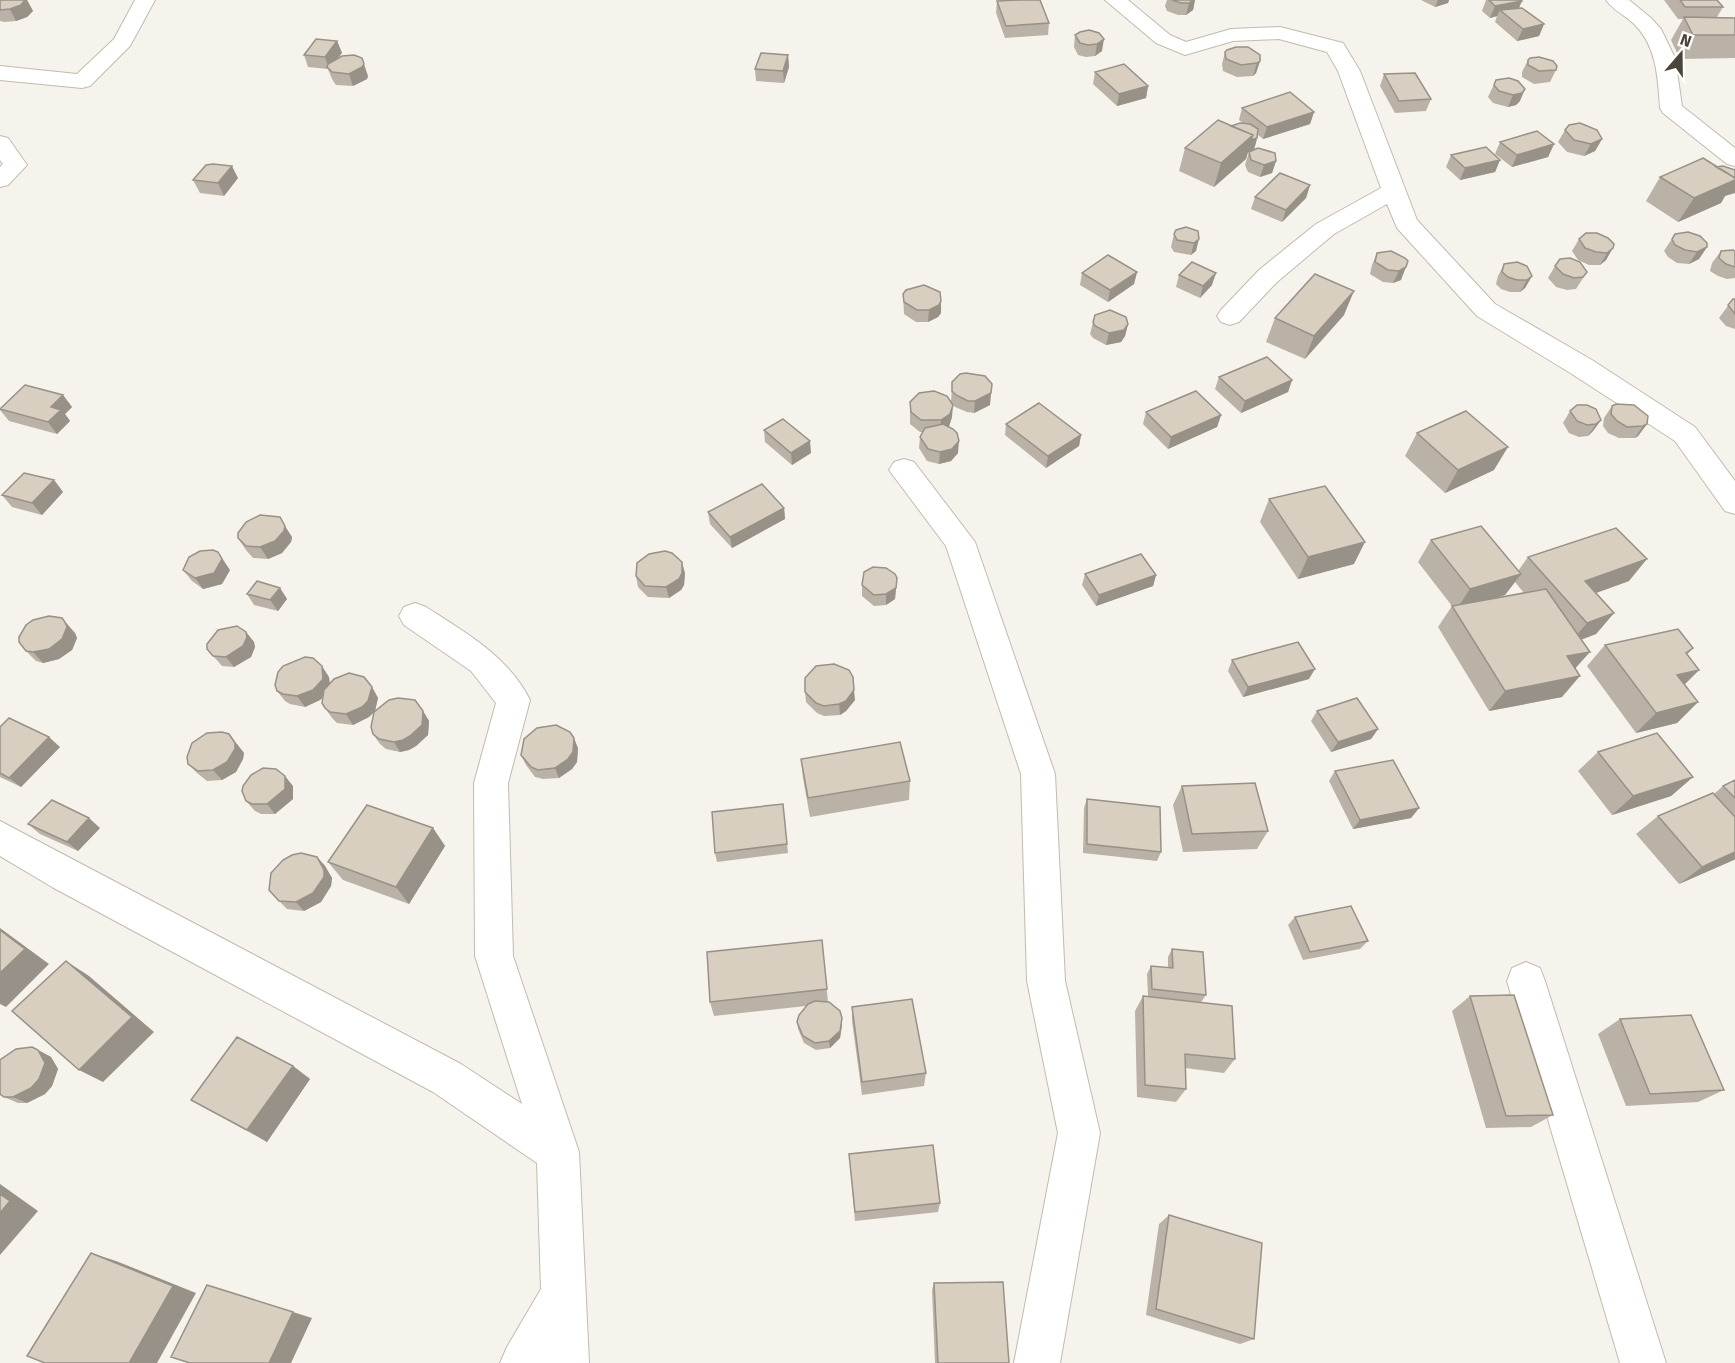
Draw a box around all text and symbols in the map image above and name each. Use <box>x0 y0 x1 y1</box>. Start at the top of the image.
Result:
north arrow <box>1651 24 1711 84</box>
text: N <box>1678 30 1694 51</box>

